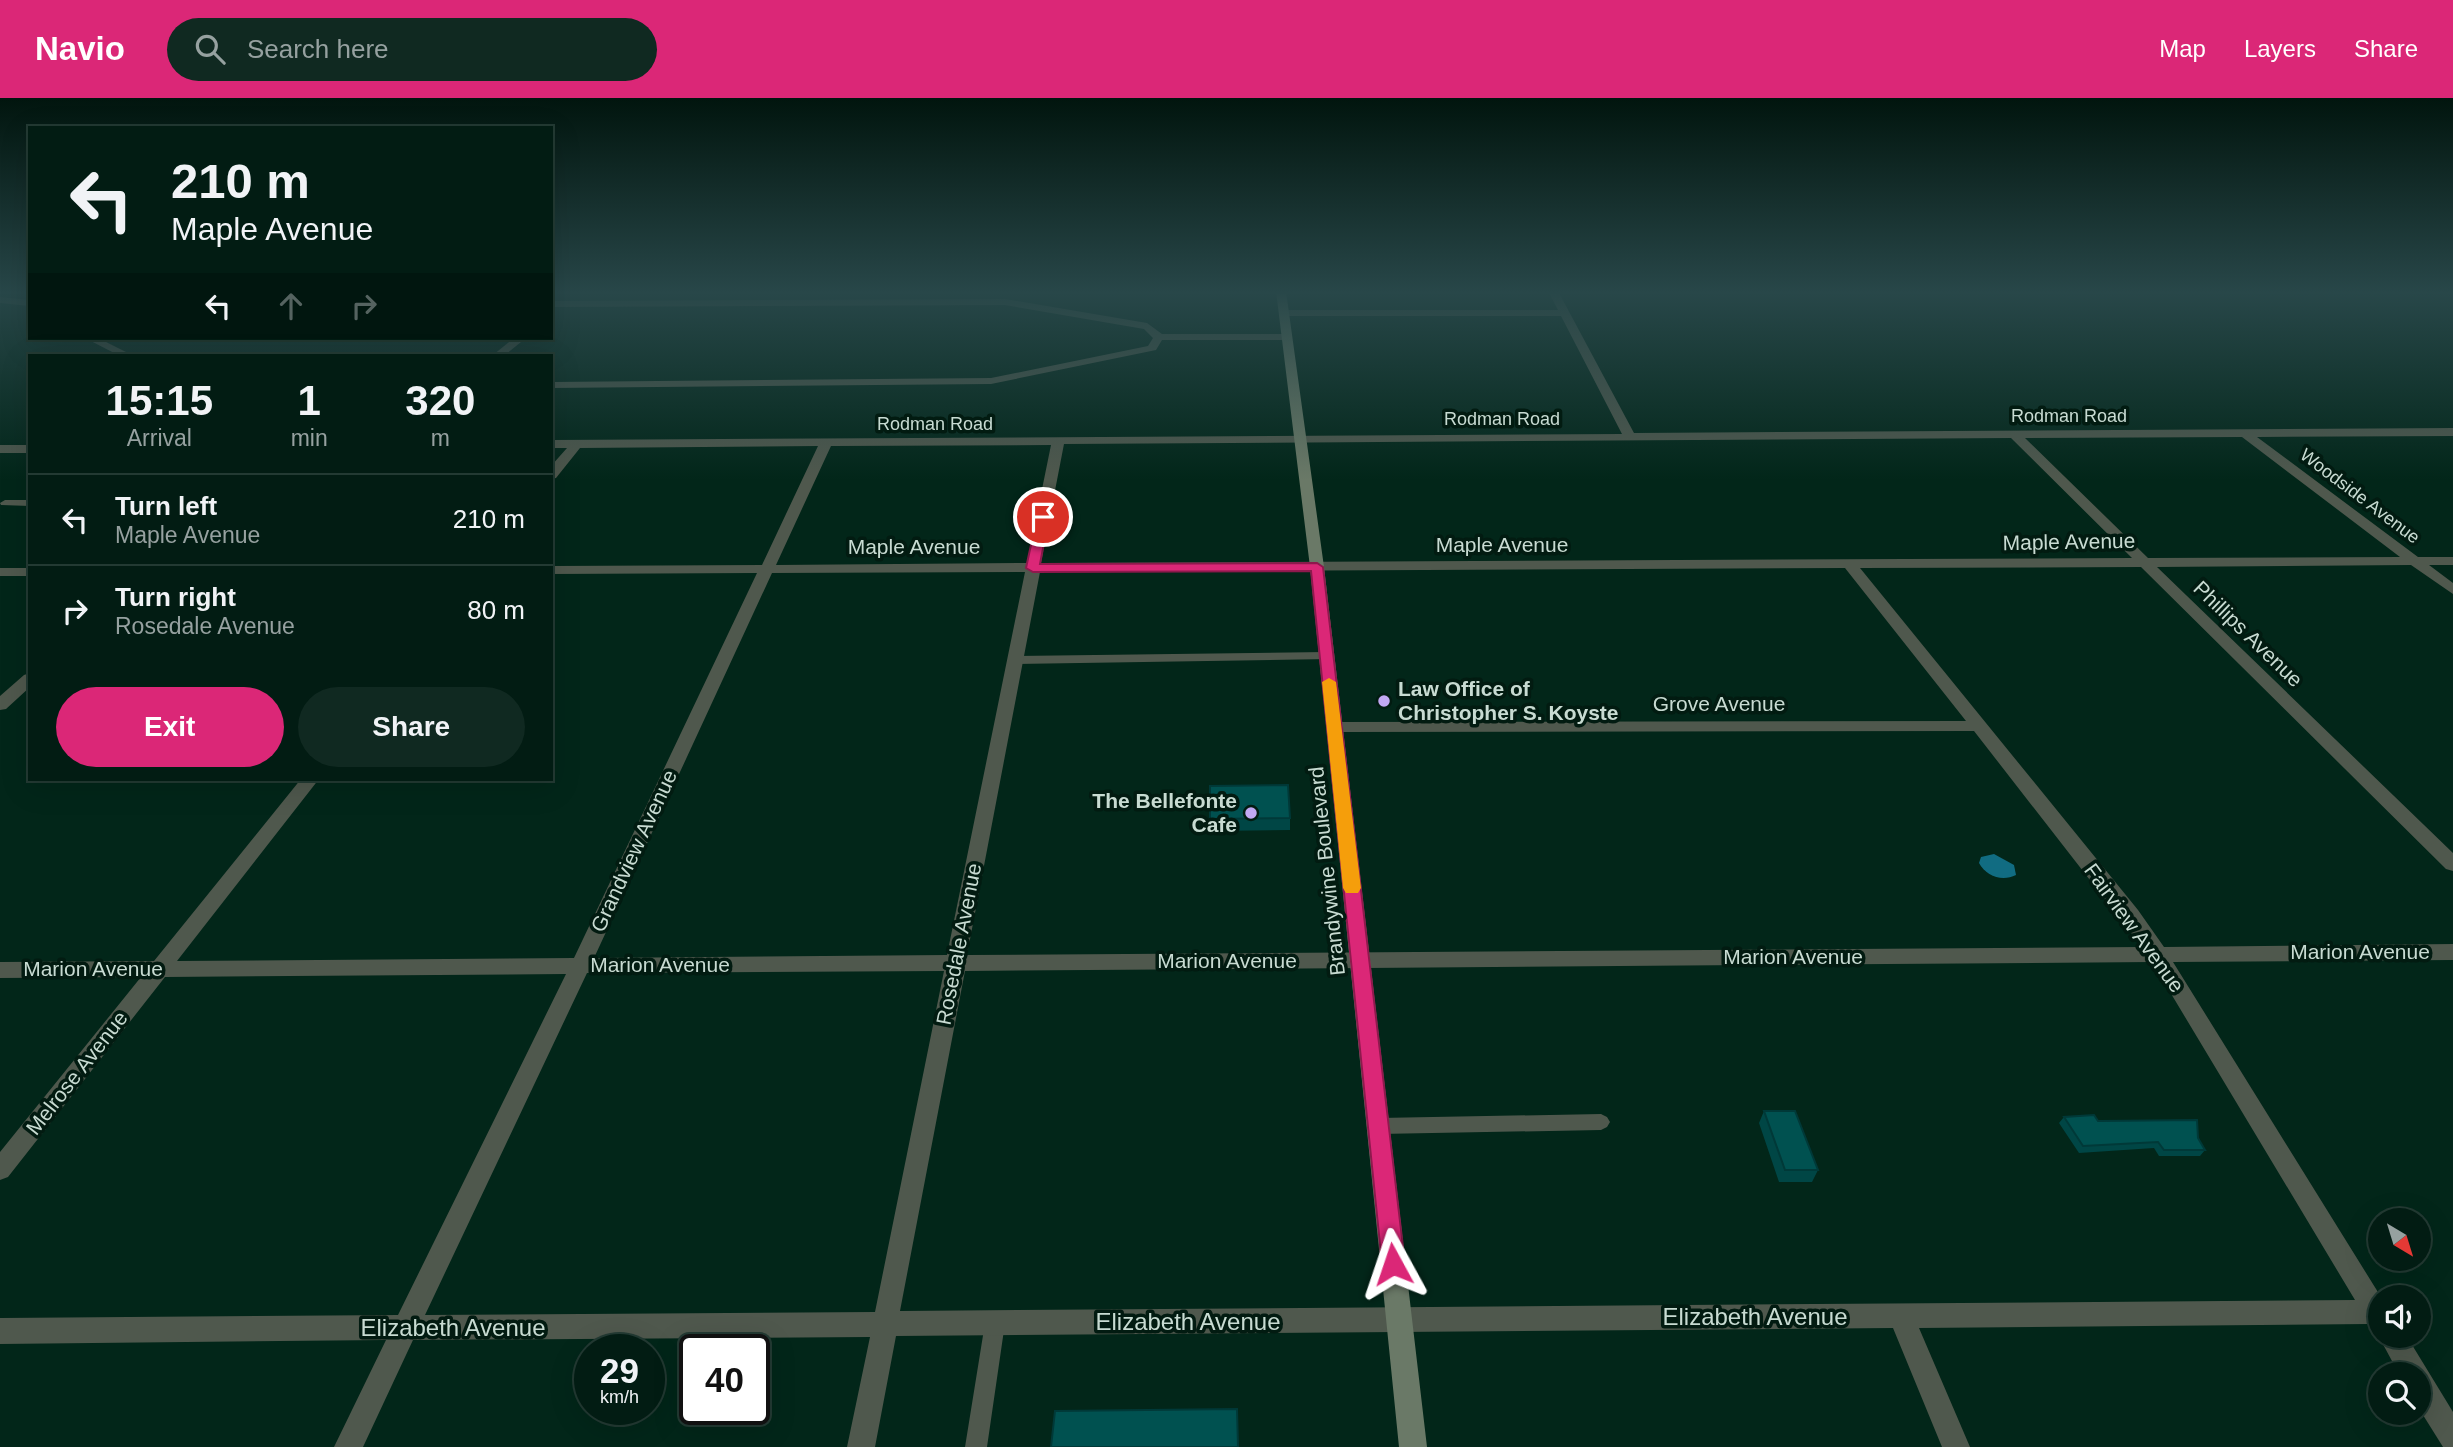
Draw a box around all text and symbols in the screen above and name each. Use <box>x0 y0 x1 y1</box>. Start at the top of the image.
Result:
search box <box>167 18 657 81</box>
text: Navio <box>35 30 125 67</box>
icon: search <box>191 30 229 68</box>
text: Search here <box>247 34 389 64</box>
text: Map <box>2159 35 2206 62</box>
text: Layers <box>2244 35 2316 62</box>
text: Share <box>2354 35 2418 62</box>
icon: left <box>56 154 147 245</box>
text: 210 m <box>171 154 310 208</box>
text: Maple Avenue <box>171 211 373 247</box>
icon: left <box>199 287 237 325</box>
icon: ahead <box>272 287 310 325</box>
icon: right <box>345 287 383 325</box>
text: 15:15 <box>106 377 213 424</box>
text: 1 <box>297 377 321 424</box>
text: 320 <box>405 377 475 424</box>
street label: Rodman Road <box>2011 406 2127 426</box>
street label: Rodman Road <box>1444 409 1560 429</box>
street label: Rodman Road <box>877 414 993 434</box>
text: Arrival <box>127 425 192 451</box>
text: min <box>291 425 328 451</box>
text: m <box>431 425 450 451</box>
street label: Woodside Avenue <box>2296 445 2424 547</box>
pin <box>1013 487 1073 547</box>
text: Turn left <box>115 491 217 521</box>
icon: arrive <box>1024 498 1062 536</box>
icon: left <box>56 501 94 539</box>
text: 210 m <box>453 504 525 534</box>
text: Maple Avenue <box>115 522 260 548</box>
street label: Maple Avenue <box>2002 529 2136 554</box>
street label: Maple Avenue <box>1436 533 1568 556</box>
street label: Maple Avenue <box>848 535 980 558</box>
street label: Phillips Avenue <box>2189 576 2307 691</box>
text: Turn right <box>115 582 236 612</box>
icon: right <box>56 592 94 630</box>
text: 80 m <box>467 595 525 625</box>
text: Rosedale Avenue <box>115 613 295 639</box>
place label: Law Office of Christopher S. Koyste <box>1398 677 1619 724</box>
button: Exit <box>56 687 284 767</box>
button: Share <box>298 687 525 767</box>
street label: Grove Avenue <box>1653 692 1785 715</box>
marker: Law Office of Christopher S. Koyste <box>1376 693 1392 709</box>
street label: Brandywine Boulevard <box>1304 765 1349 977</box>
street label: Grandview Avenue <box>586 766 681 935</box>
place label: The Bellefonte Cafe <box>1092 789 1237 836</box>
marker: The Bellefonte Cafe <box>1243 805 1259 821</box>
street label: Fairview Avenue <box>2080 859 2189 997</box>
street label: Rosedale Avenue <box>932 861 985 1027</box>
street label: Marion Avenue <box>2290 940 2430 963</box>
street label: Marion Avenue <box>1723 945 1863 968</box>
street label: Marion Avenue <box>1157 949 1297 972</box>
street label: Marion Avenue <box>590 953 730 976</box>
street label: Marion Avenue <box>23 957 163 980</box>
street label: Melrose Avenue <box>21 1006 132 1139</box>
north arrow <box>2368 1208 2431 1270</box>
map controls <box>2368 1208 2431 1425</box>
position arrow <box>1356 1227 1430 1301</box>
button: sound <box>2368 1285 2431 1348</box>
street label: Elizabeth Avenue <box>1662 1303 1848 1330</box>
street label: Elizabeth Avenue <box>1095 1308 1281 1335</box>
street label: Elizabeth Avenue <box>360 1314 546 1341</box>
speed limit sign: 40 <box>679 1334 770 1425</box>
text: 29 <box>600 1351 639 1390</box>
button: search <box>2368 1362 2431 1425</box>
text: km/h <box>600 1387 639 1407</box>

